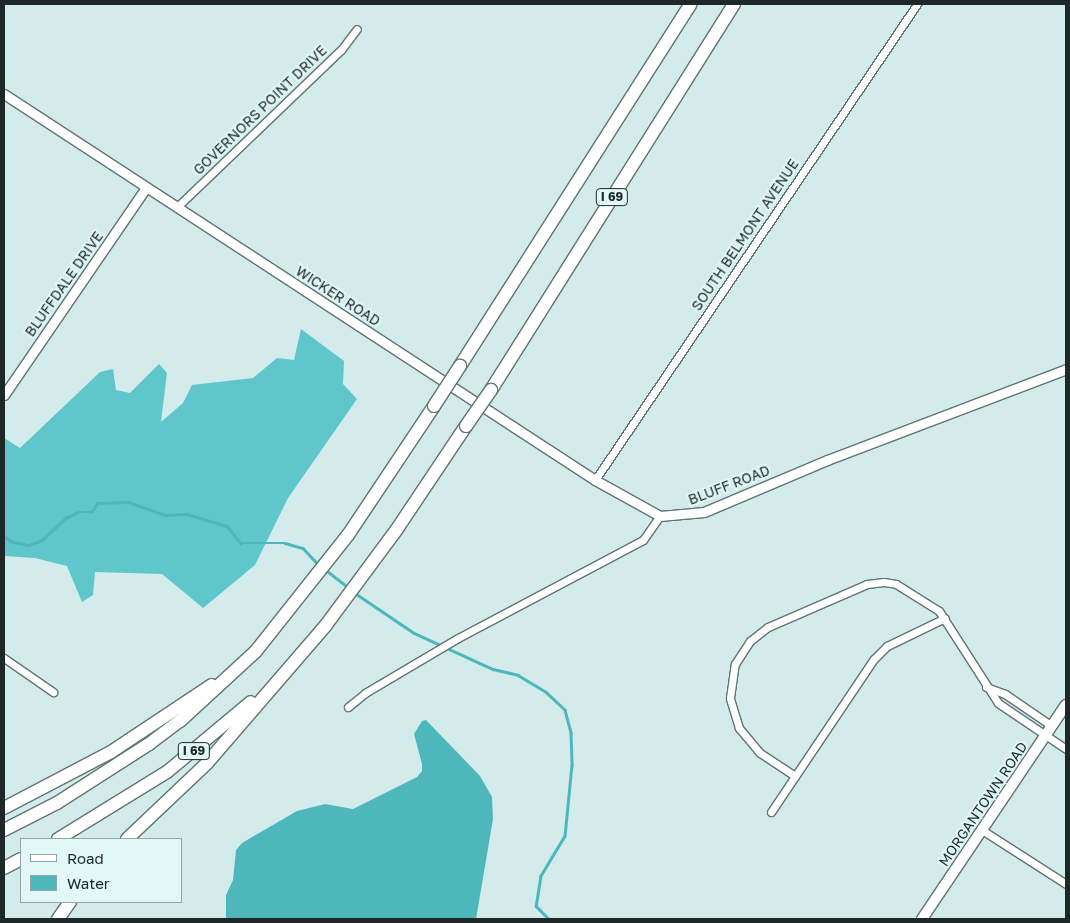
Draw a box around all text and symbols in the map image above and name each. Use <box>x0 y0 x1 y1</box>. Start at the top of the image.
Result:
street label: GOVERNORS POINT DRIVE <box>190 42 330 178</box>
street label: SOUTH BELMONT AVENUE <box>688 156 802 314</box>
road number: I 69 <box>596 188 628 206</box>
street label: BLUFFDALE DRIVE <box>21 228 107 340</box>
street label: WICKER ROAD <box>293 262 383 330</box>
street label: BLUFF ROAD <box>686 462 772 508</box>
street label: MORGANTOWN ROAD <box>935 739 1031 869</box>
road number: I 69 <box>178 741 210 760</box>
legend <box>20 838 182 903</box>
text: Road <box>67 849 104 867</box>
text: Water <box>67 874 110 892</box>

